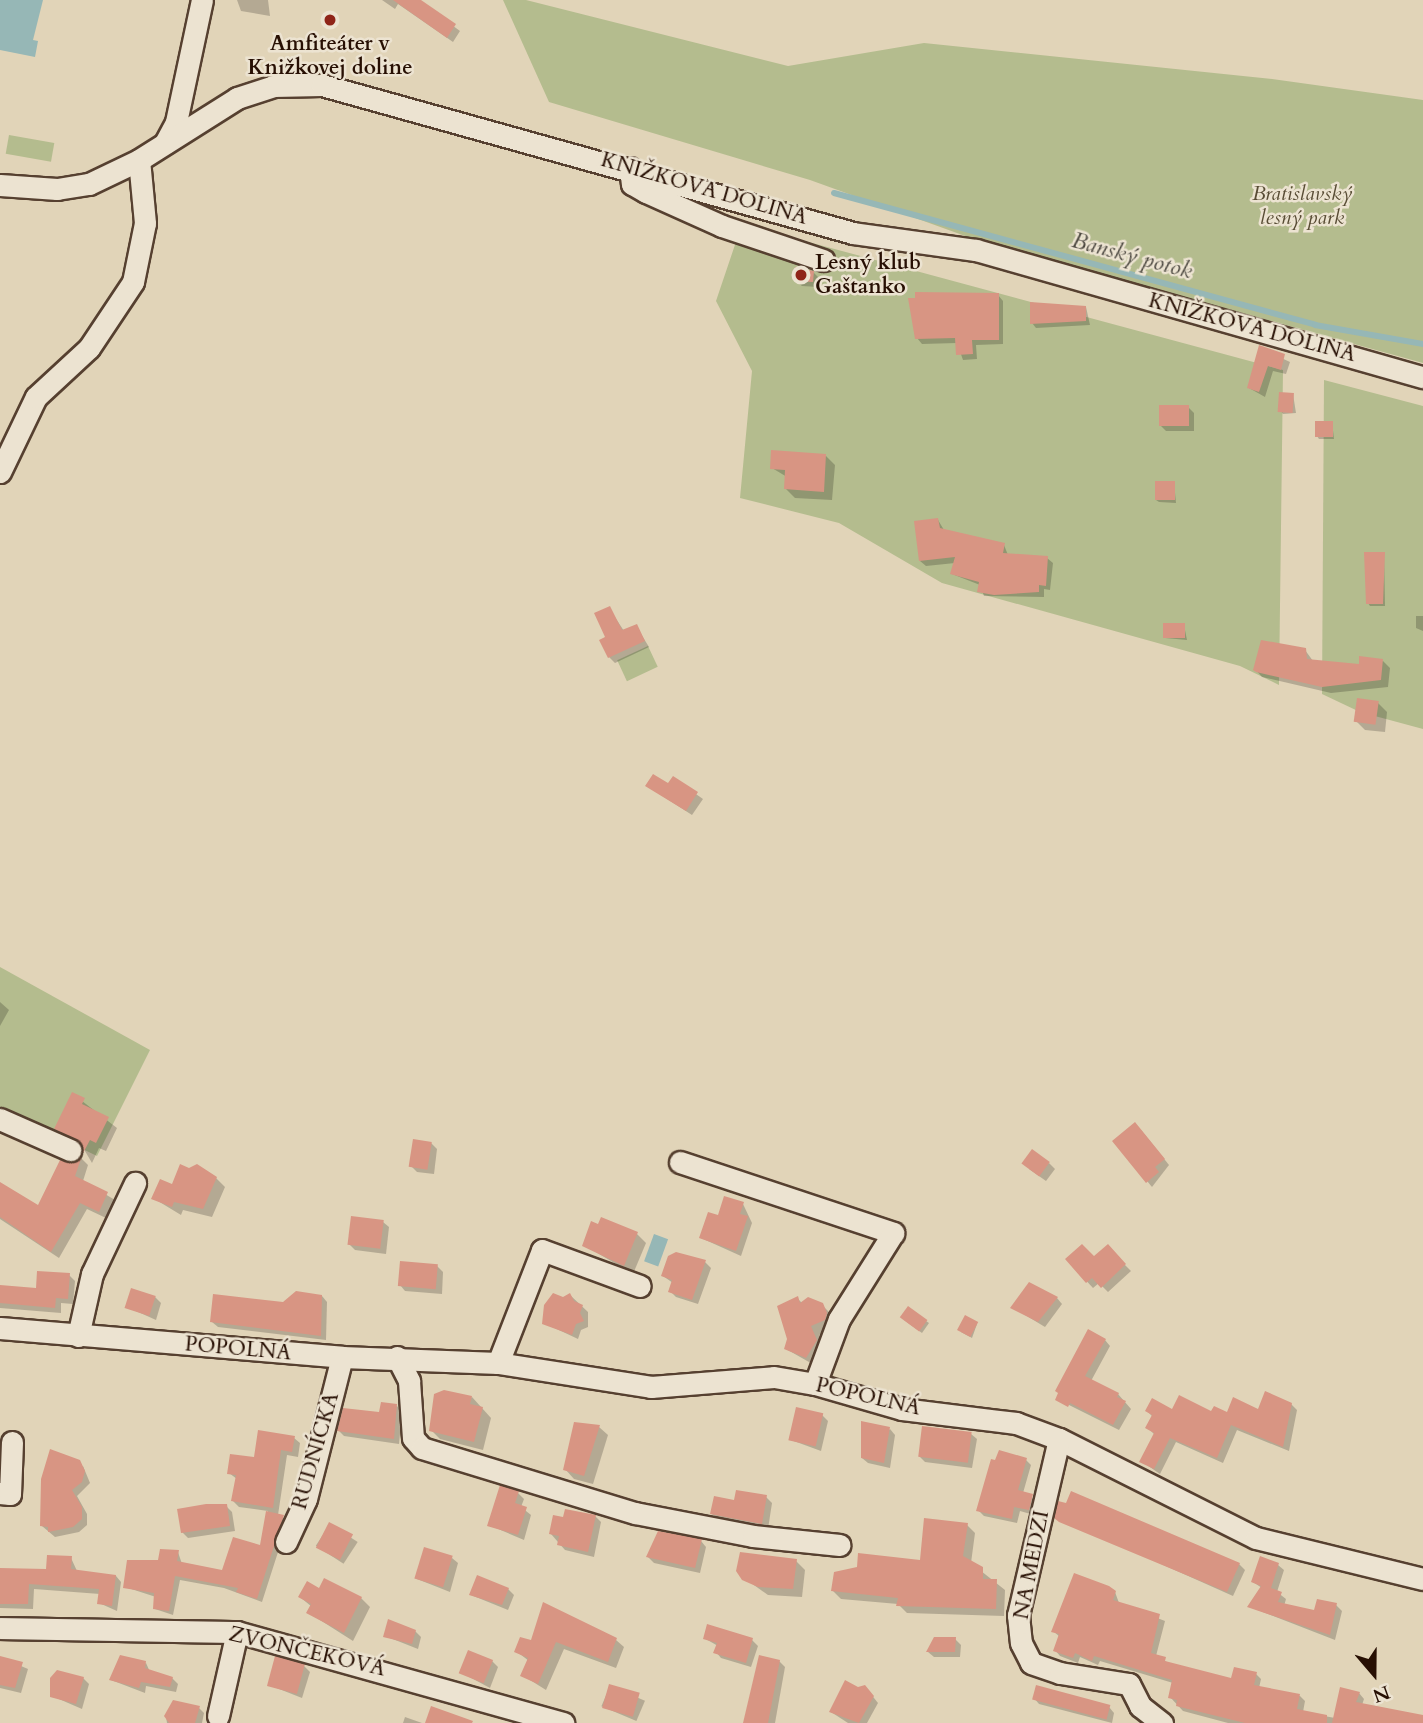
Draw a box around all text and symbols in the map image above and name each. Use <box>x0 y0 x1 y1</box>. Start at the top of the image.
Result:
marker: Amfiteáter v Knižkovej doline <box>322 12 338 28</box>
place label: Amfiteáter v Knižkovej doline <box>247 31 413 81</box>
street label: KNIŽKOVA DOLINA <box>598 147 810 231</box>
park label: Bratislavský lesný park <box>1252 181 1352 231</box>
water label: Banský potok <box>1069 227 1195 285</box>
place label: Lesný klub Gaštanko <box>815 250 921 300</box>
marker: Lesný klub Gaštanko <box>793 267 809 283</box>
street label: KNIŽKOVA DOLINA <box>1146 288 1358 368</box>
street label: POPOLNÁ <box>184 1332 292 1366</box>
street label: POPOLNÁ <box>813 1373 923 1421</box>
street label: RUDNÍCKA <box>287 1390 345 1512</box>
street label: NA MEDZI <box>1009 1508 1055 1622</box>
street label: ZVONČEKOVÁ <box>226 1622 388 1682</box>
north arrow <box>1339 1639 1409 1709</box>
text: N <box>1369 1679 1393 1709</box>

